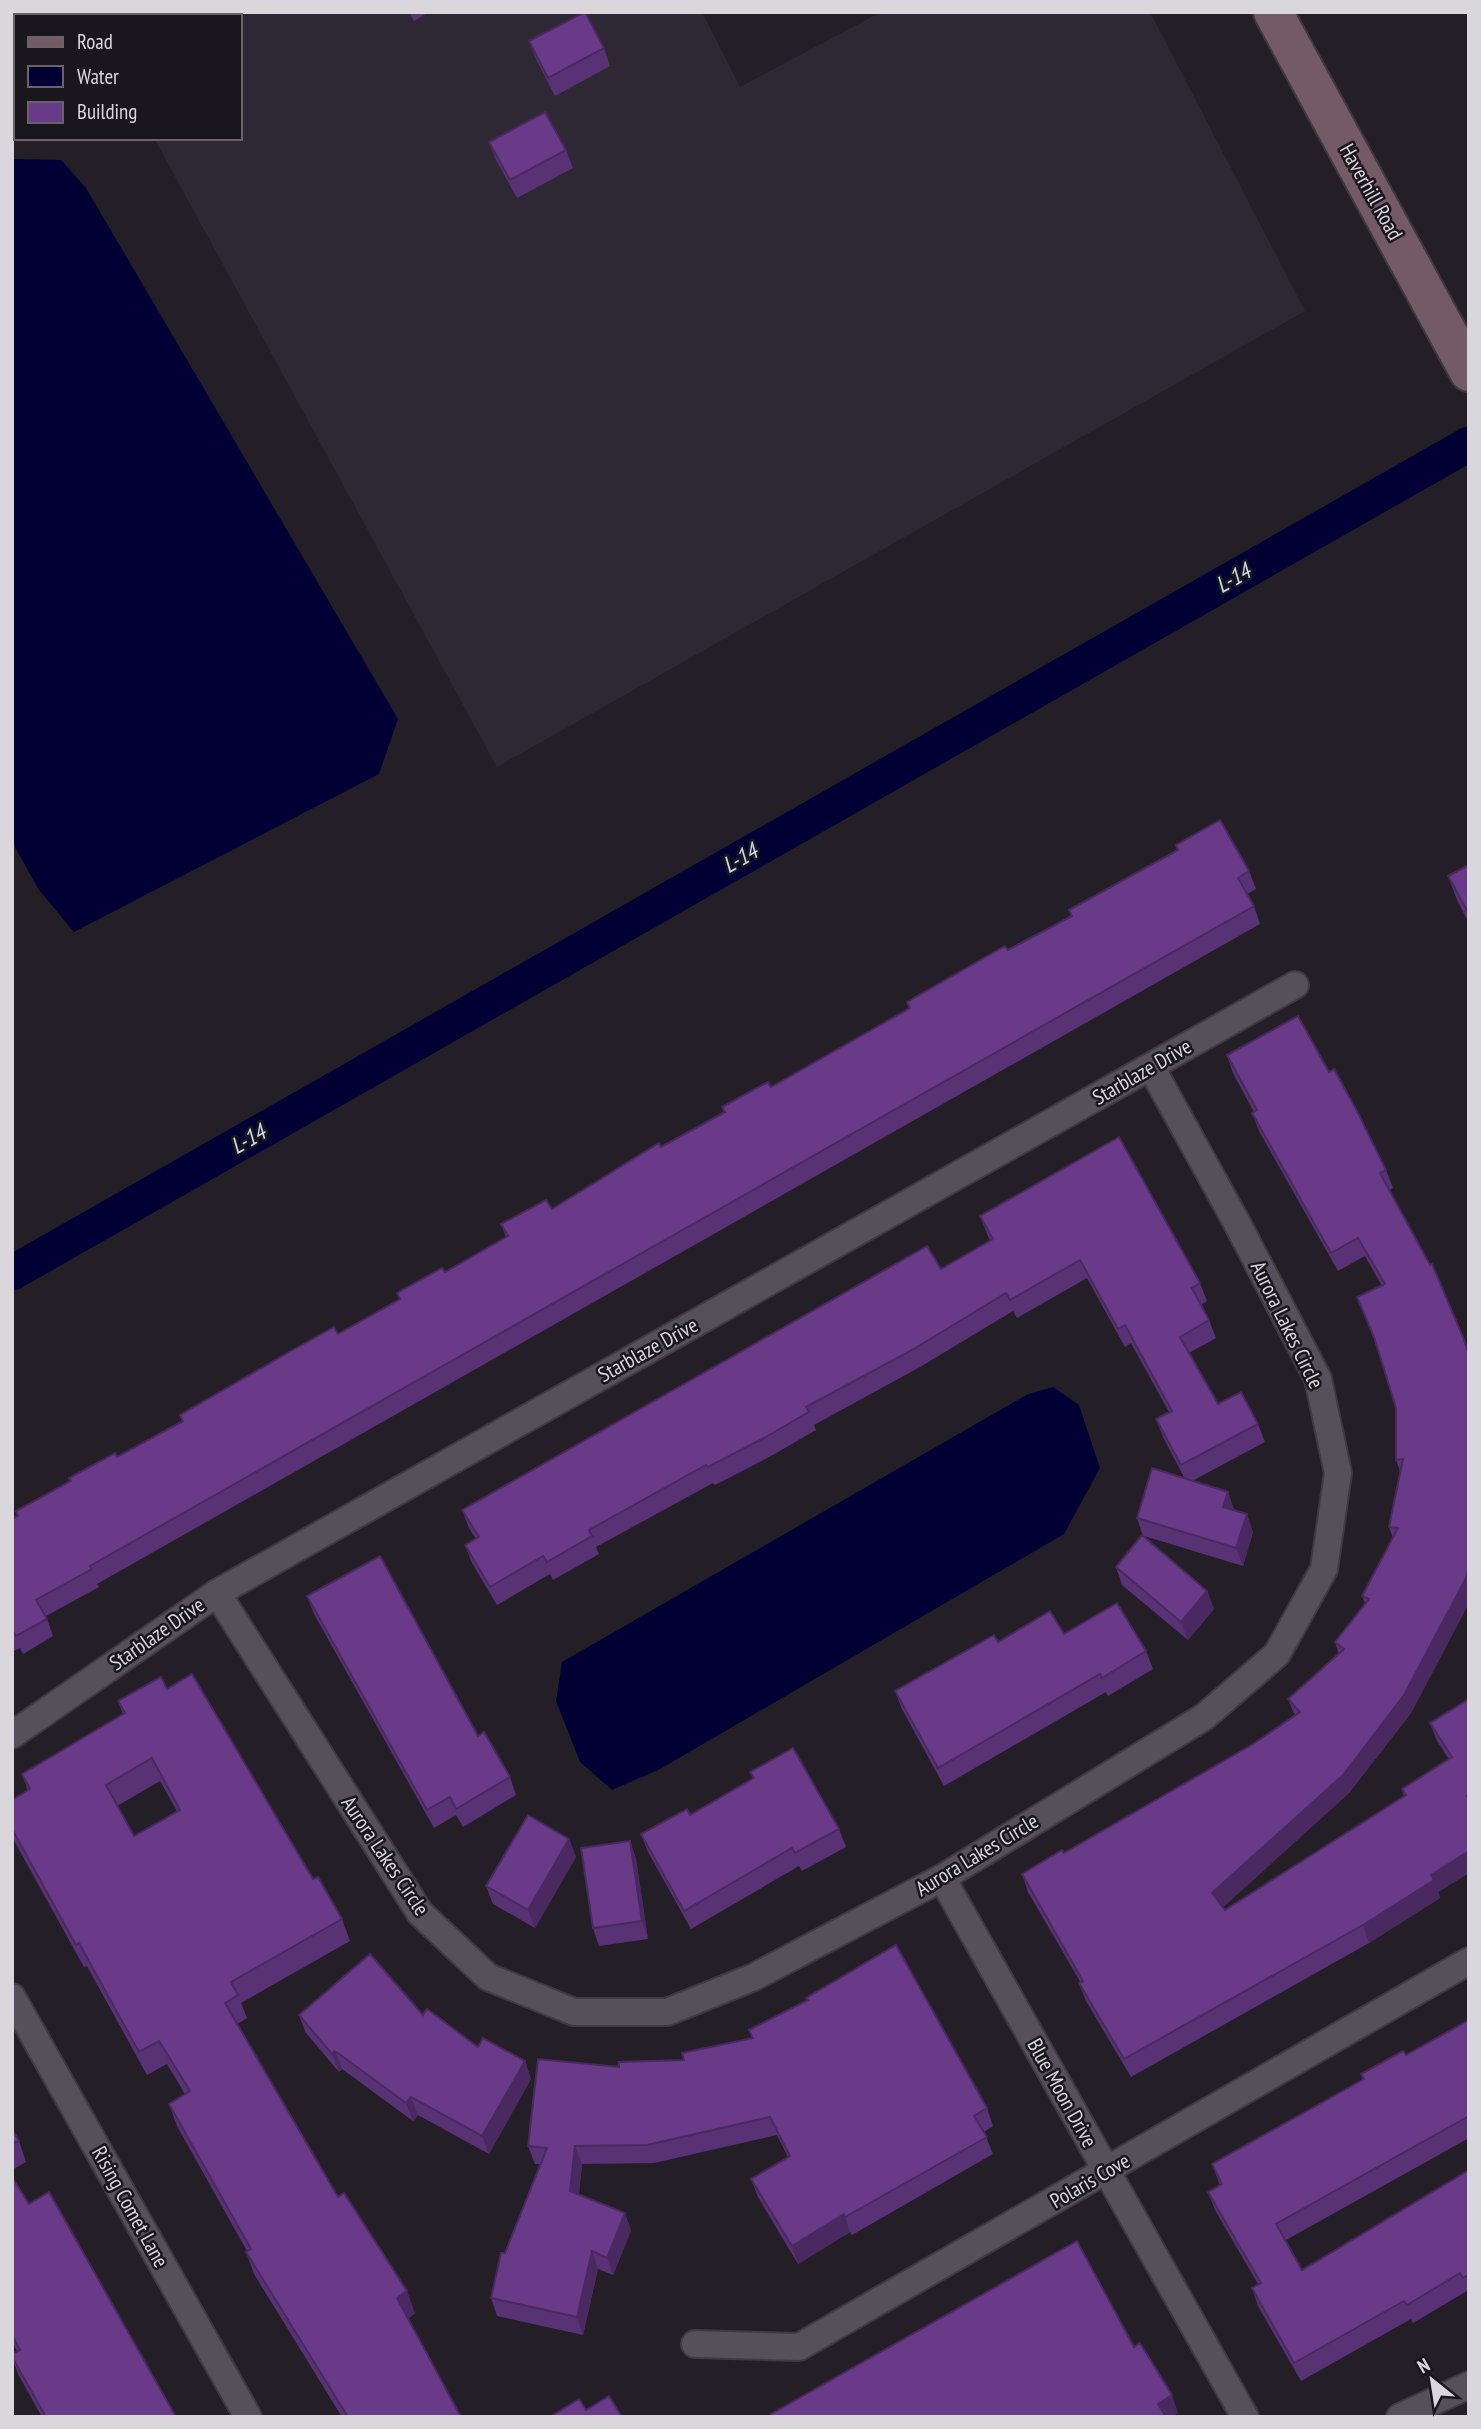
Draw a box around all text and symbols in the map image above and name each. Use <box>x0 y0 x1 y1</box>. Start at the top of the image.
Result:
legend <box>14 14 242 140</box>
text: Road <box>77 28 113 55</box>
text: Water <box>77 63 119 90</box>
text: Building <box>77 98 137 125</box>
street label: Haverhill Road <box>1334 139 1409 245</box>
water label: L-14 <box>1210 555 1257 599</box>
water label: L-14 <box>717 835 764 879</box>
street label: Starblaze Drive <box>1087 1032 1196 1111</box>
water label: L-14 <box>225 1116 272 1160</box>
street label: Aurora Lakes Circle <box>1245 1257 1330 1393</box>
street label: Starblaze Drive <box>593 1311 702 1388</box>
street label: Starblaze Drive <box>104 1591 209 1676</box>
street label: Aurora Lakes Circle <box>336 1791 435 1921</box>
street label: Aurora Lakes Circle <box>910 1807 1043 1902</box>
street label: Blue Moon Drive <box>1021 2034 1103 2152</box>
street label: Rising Comet Lane <box>86 2141 175 2272</box>
street label: Polaris Cove <box>1045 2147 1135 2214</box>
north arrow <box>1397 2345 1467 2415</box>
text: N <box>1413 2352 1434 2378</box>

